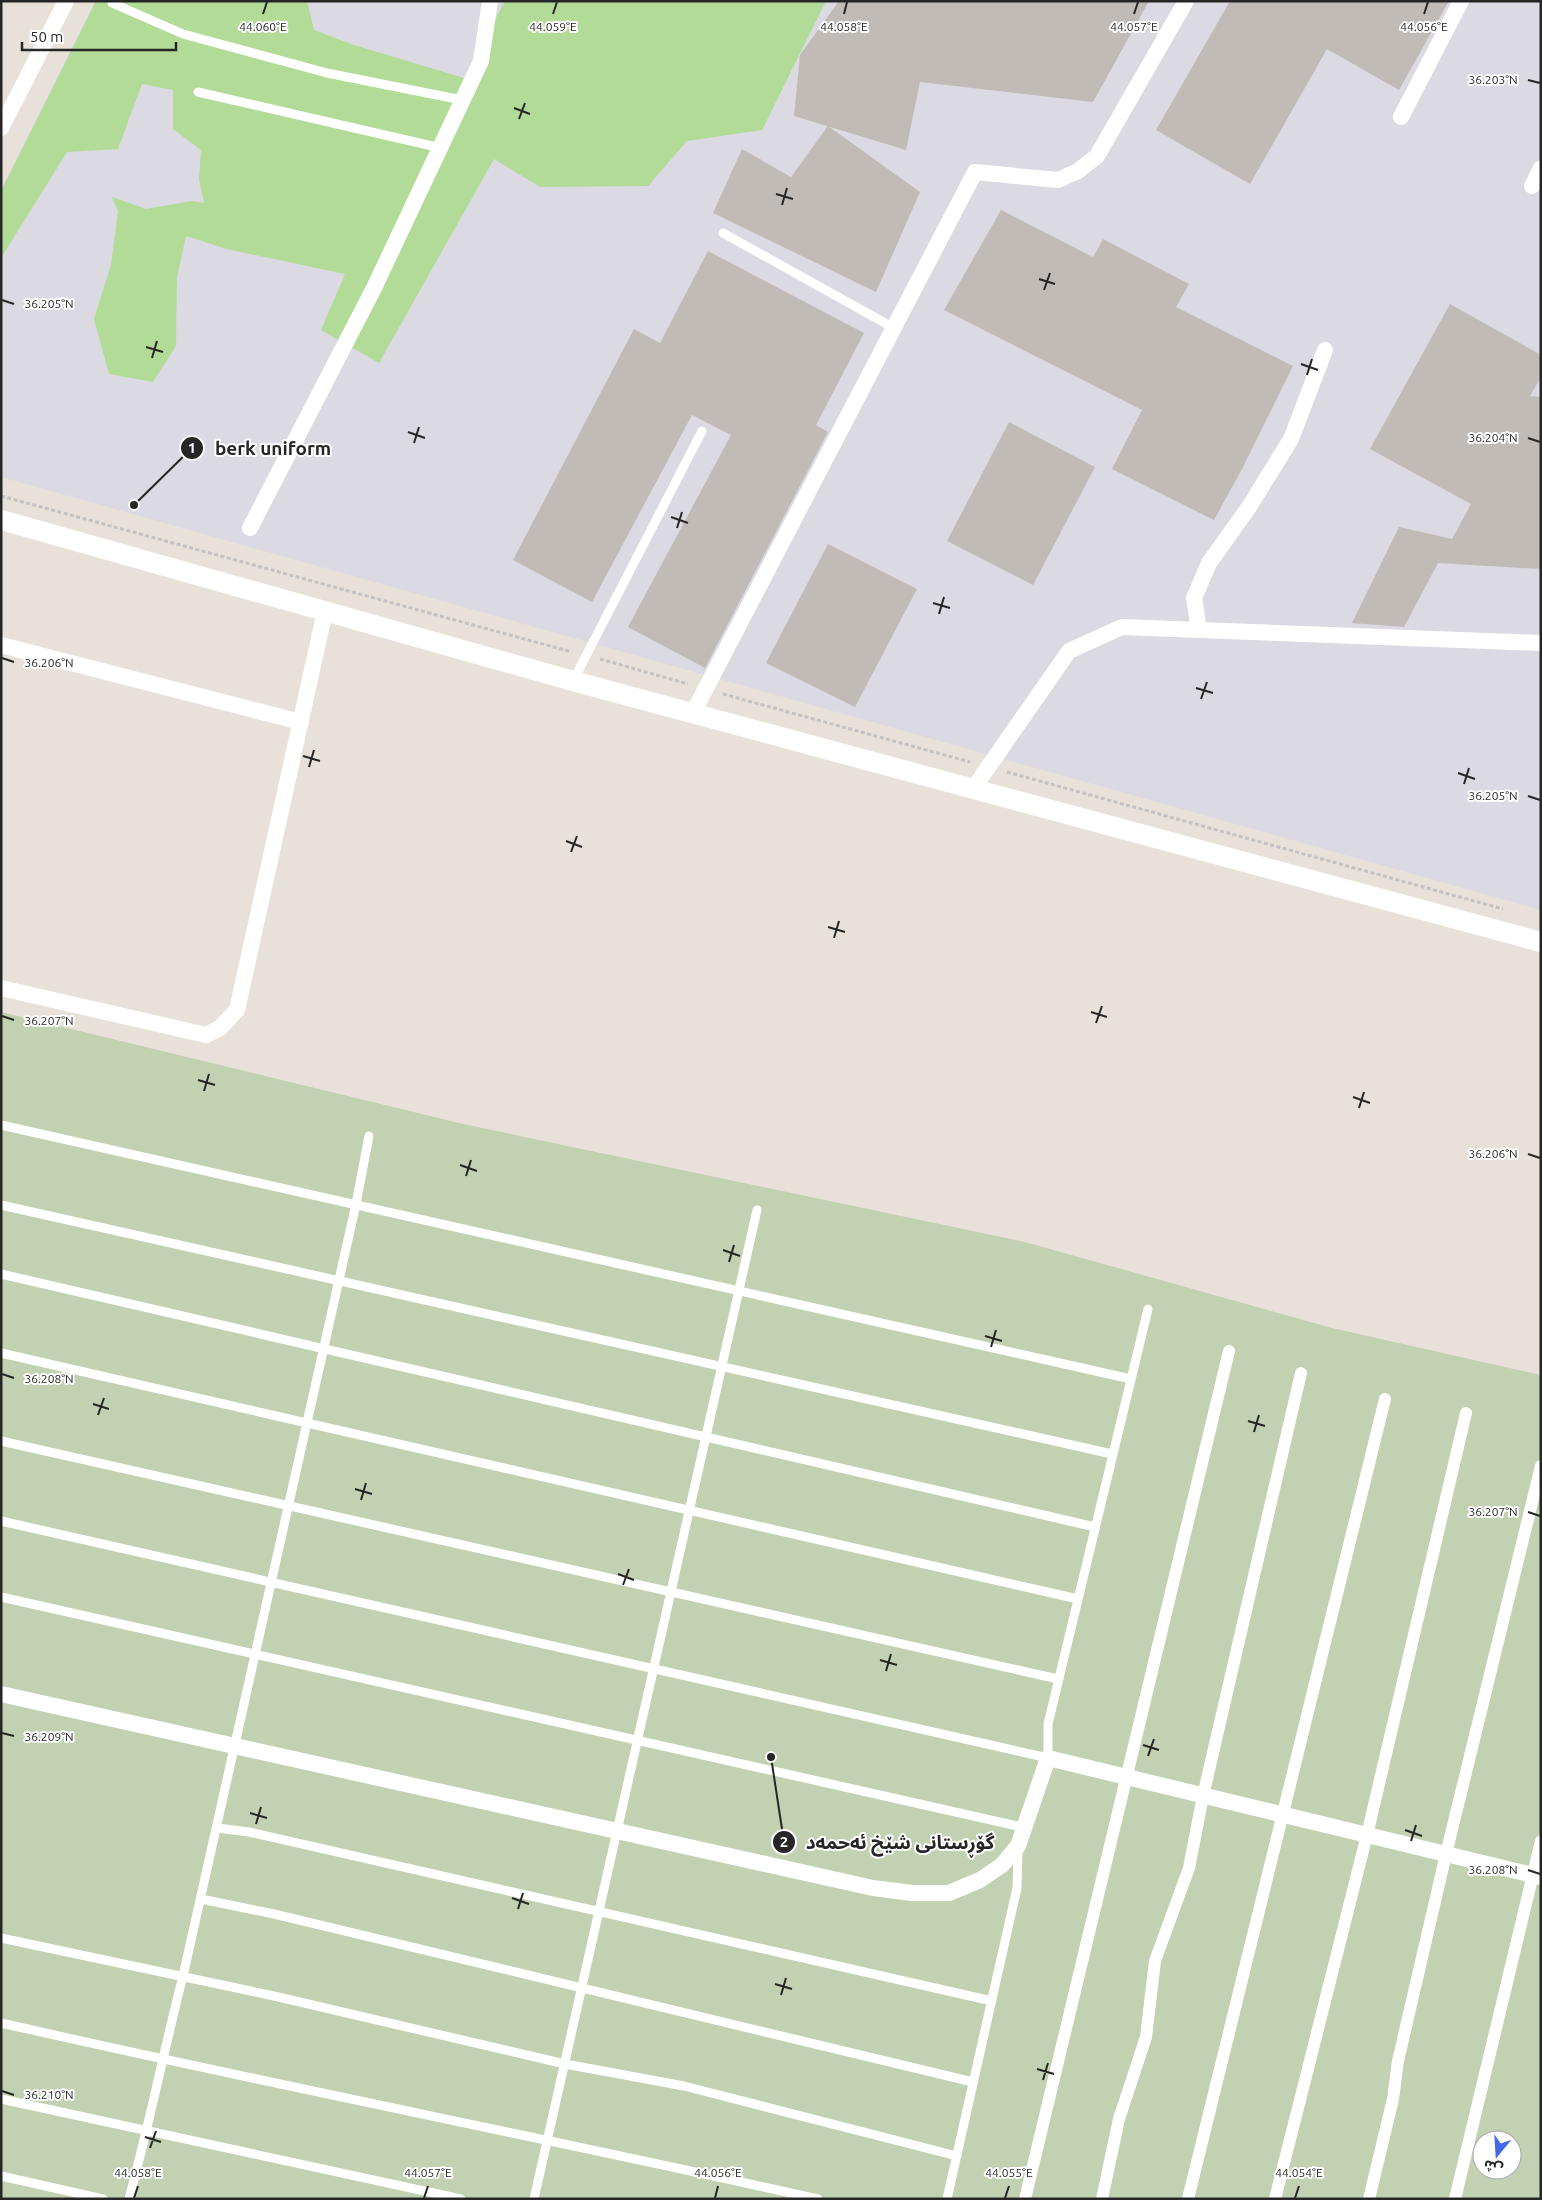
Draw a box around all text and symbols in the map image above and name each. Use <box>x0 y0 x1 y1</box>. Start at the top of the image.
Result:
scale bar <box>22 20 176 52</box>
text: 44.060°E <box>239 20 287 33</box>
text: 44.059°E <box>529 20 577 33</box>
text: 44.058°E <box>820 20 868 33</box>
text: 44.057°E <box>1110 20 1158 33</box>
text: 44.056°E <box>1400 20 1448 33</box>
text: 50 m <box>30 28 63 45</box>
text: 36.203°N <box>1468 73 1518 86</box>
text: 36.205°N <box>24 297 74 310</box>
callout: berk uniform <box>180 431 341 465</box>
text: 36.204°N <box>1468 431 1518 444</box>
text: berk uniform <box>215 437 331 459</box>
text: 1 <box>188 439 196 456</box>
text: 36.206°N <box>24 656 74 669</box>
text: 36.205°N <box>1468 789 1518 802</box>
text: 36.207°N <box>24 1014 74 1027</box>
text: 36.206°N <box>1468 1147 1518 1160</box>
text: 36.208°N <box>24 1372 74 1385</box>
text: 36.207°N <box>1468 1505 1518 1518</box>
text: 36.209°N <box>24 1730 74 1743</box>
callout: گۆڕستانی شێخ ئەحمەد <box>771 1825 1005 1859</box>
text: گۆڕستانی شێخ ئەحمەد <box>806 1831 995 1858</box>
text: 2 <box>780 1833 788 1850</box>
text: 36.208°N <box>1468 1863 1518 1876</box>
text: 36.210°N <box>24 2088 74 2101</box>
north arrow <box>1472 2130 1522 2180</box>
text: ش <box>1481 2157 1505 2178</box>
text: 44.058°E <box>114 2166 162 2179</box>
text: 44.057°E <box>404 2166 452 2179</box>
text: 44.056°E <box>694 2166 742 2179</box>
text: 44.055°E <box>985 2166 1033 2179</box>
text: 44.054°E <box>1275 2166 1323 2179</box>

